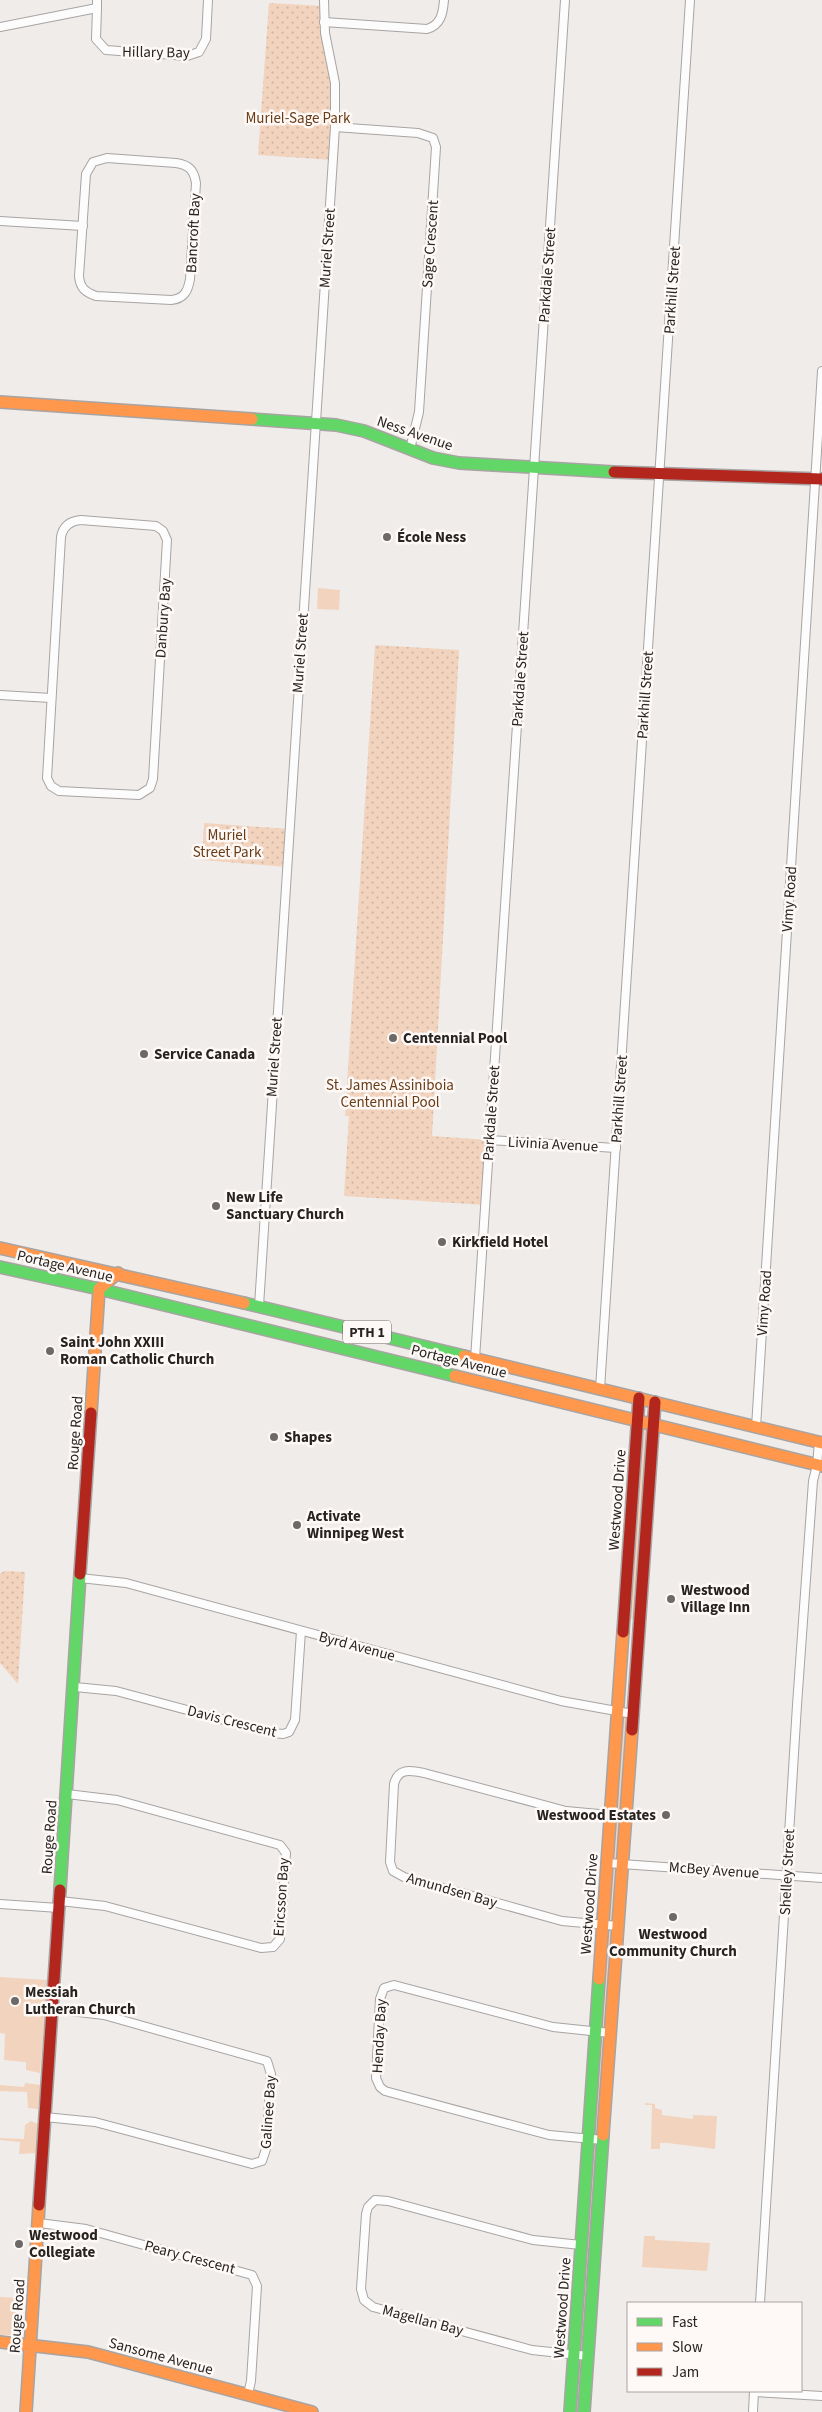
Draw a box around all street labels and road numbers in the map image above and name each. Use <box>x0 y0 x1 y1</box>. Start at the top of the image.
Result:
street label: Hillary Bay <box>122 41 190 64</box>
street label: Bancroft Bay <box>181 193 206 273</box>
street label: Sage Crescent <box>417 199 444 289</box>
street label: Muriel Street <box>314 207 341 289</box>
street label: Parkdale Street <box>534 227 561 323</box>
street label: Parkhill Street <box>659 245 686 335</box>
street label: Ness Avenue <box>374 411 456 456</box>
street label: Danbury Bay <box>150 577 177 659</box>
street label: Muriel Street <box>287 612 314 694</box>
street label: Parkdale Street <box>507 631 534 727</box>
street label: Parkhill Street <box>632 650 659 740</box>
street label: Vimy Road <box>777 865 802 933</box>
street label: Muriel Street <box>261 1016 288 1098</box>
street label: Parkhill Street <box>606 1054 633 1144</box>
street label: Parkdale Street <box>478 1065 505 1161</box>
street label: Livinia Avenue <box>507 1132 599 1157</box>
street label: Portage Avenue <box>15 1245 115 1288</box>
street label: Vimy Road <box>752 1269 777 1337</box>
road number: PTH 1 <box>343 1320 391 1344</box>
street label: Portage Avenue <box>409 1339 509 1384</box>
street label: Rouge Road <box>62 1395 89 1471</box>
street label: Westwood Drive <box>603 1449 632 1551</box>
street label: Byrd Avenue <box>316 1626 397 1667</box>
street label: Davis Crescent <box>185 1700 279 1743</box>
street label: Rouge Road <box>36 1799 63 1875</box>
street label: Shelley Street <box>775 1828 800 1916</box>
street label: Westwood Drive <box>575 1853 604 1955</box>
street label: Ericsson Bay <box>268 1857 295 1937</box>
street label: McBey Avenue <box>668 1857 760 1884</box>
street label: Amundsen Bay <box>404 1867 500 1913</box>
street label: Henday Bay <box>367 1998 392 2074</box>
street label: Galinee Bay <box>255 2074 282 2150</box>
street label: Peary Crescent <box>142 2235 238 2280</box>
street label: Westwood Drive <box>548 2257 577 2359</box>
street label: Rouge Road <box>4 2278 31 2354</box>
street label: Magellan Bay <box>380 2300 466 2341</box>
street label: Sansome Avenue <box>106 2332 215 2381</box>

